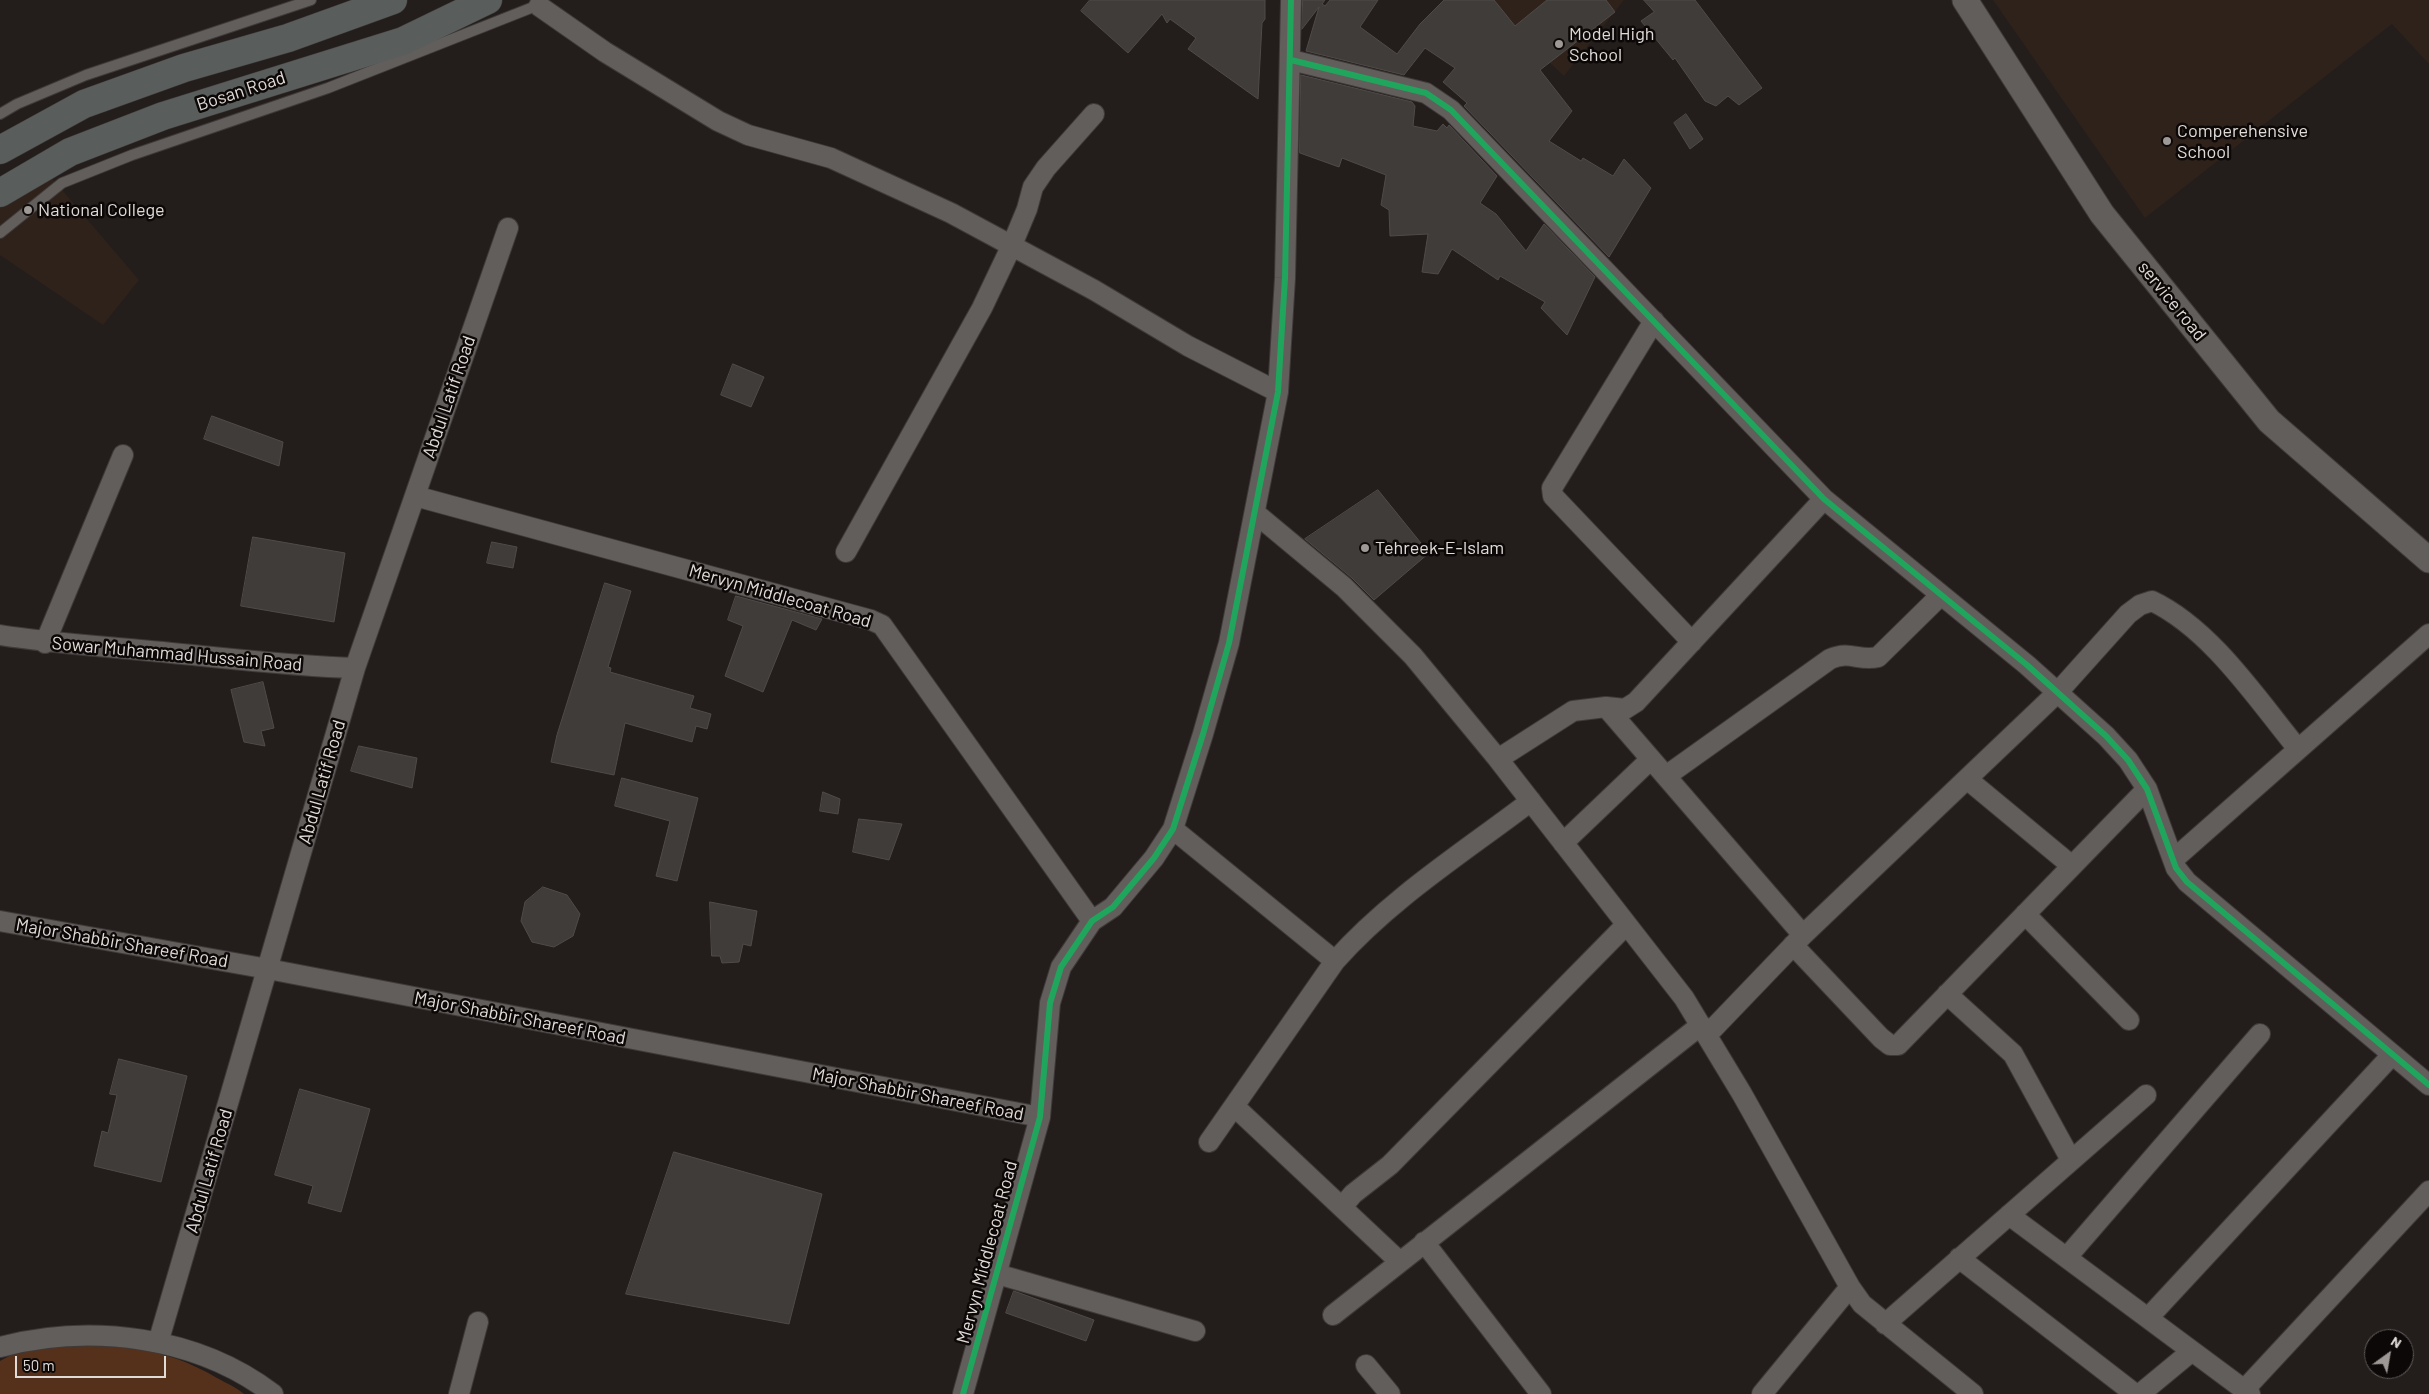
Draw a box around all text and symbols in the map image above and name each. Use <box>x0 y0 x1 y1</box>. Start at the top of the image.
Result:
place label: Model High School <box>1569 23 1655 66</box>
marker: Model High School <box>1553 38 1565 50</box>
street label: Bosan Road <box>194 67 288 115</box>
place label: Comperehensive School <box>2177 120 2308 162</box>
marker: Comperehensive School <box>2161 135 2173 147</box>
place label: National College <box>38 199 165 221</box>
marker: National College <box>22 204 34 216</box>
street label: service road <box>2133 257 2211 345</box>
street label: Abdul Latif Road <box>418 333 480 461</box>
place label: Tehreek-E-Islam <box>1375 537 1504 559</box>
marker: Tehreek-E-Islam <box>1359 542 1371 554</box>
street label: Mervyn Middlecoat Road <box>686 560 874 632</box>
street label: Sowar Muhammad Hussain Road <box>51 632 303 676</box>
street label: Abdul Latif Road <box>294 717 350 847</box>
street label: Major Shabbir Shareef Road <box>14 914 230 972</box>
street label: Major Shabbir Shareef Road <box>412 987 628 1049</box>
street label: Major Shabbir Shareef Road <box>810 1063 1026 1125</box>
street label: Abdul Latif Road <box>181 1106 237 1236</box>
street label: Mervyn Middlecoat Road <box>952 1158 1022 1346</box>
north arrow <box>2364 1329 2414 1379</box>
text: N <box>2388 1332 2405 1351</box>
scale bar <box>18 1346 169 1378</box>
text: 50 m <box>23 1356 55 1374</box>

